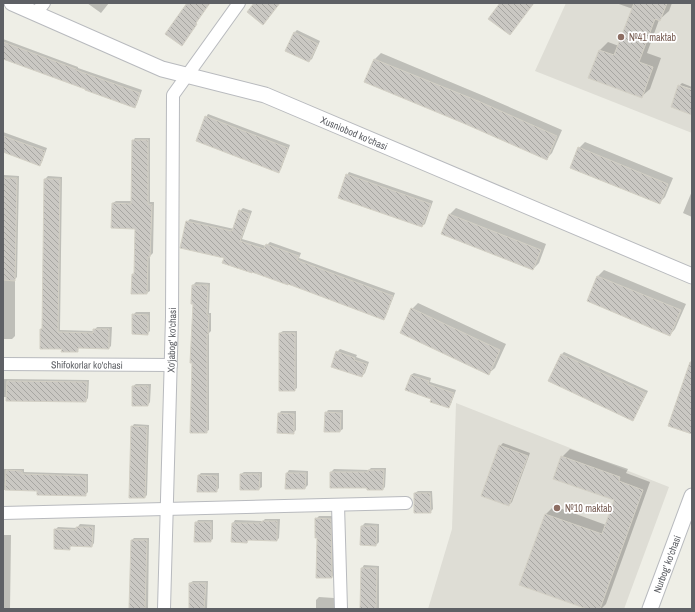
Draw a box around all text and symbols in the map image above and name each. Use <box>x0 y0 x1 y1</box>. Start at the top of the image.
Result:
place label: №41 maktab <box>629 31 677 44</box>
marker: №41 maktab <box>616 32 626 42</box>
street label: Xusniobod ko'chasi <box>319 113 390 153</box>
street label: Xo'jabog' ko'chasi <box>164 307 179 373</box>
street label: Shifokorlar ko'chasi <box>51 358 123 371</box>
place label: №10 maktab <box>565 502 613 515</box>
marker: №10 maktab <box>552 503 562 513</box>
street label: Nurbog' ko'chasi <box>650 533 683 595</box>

